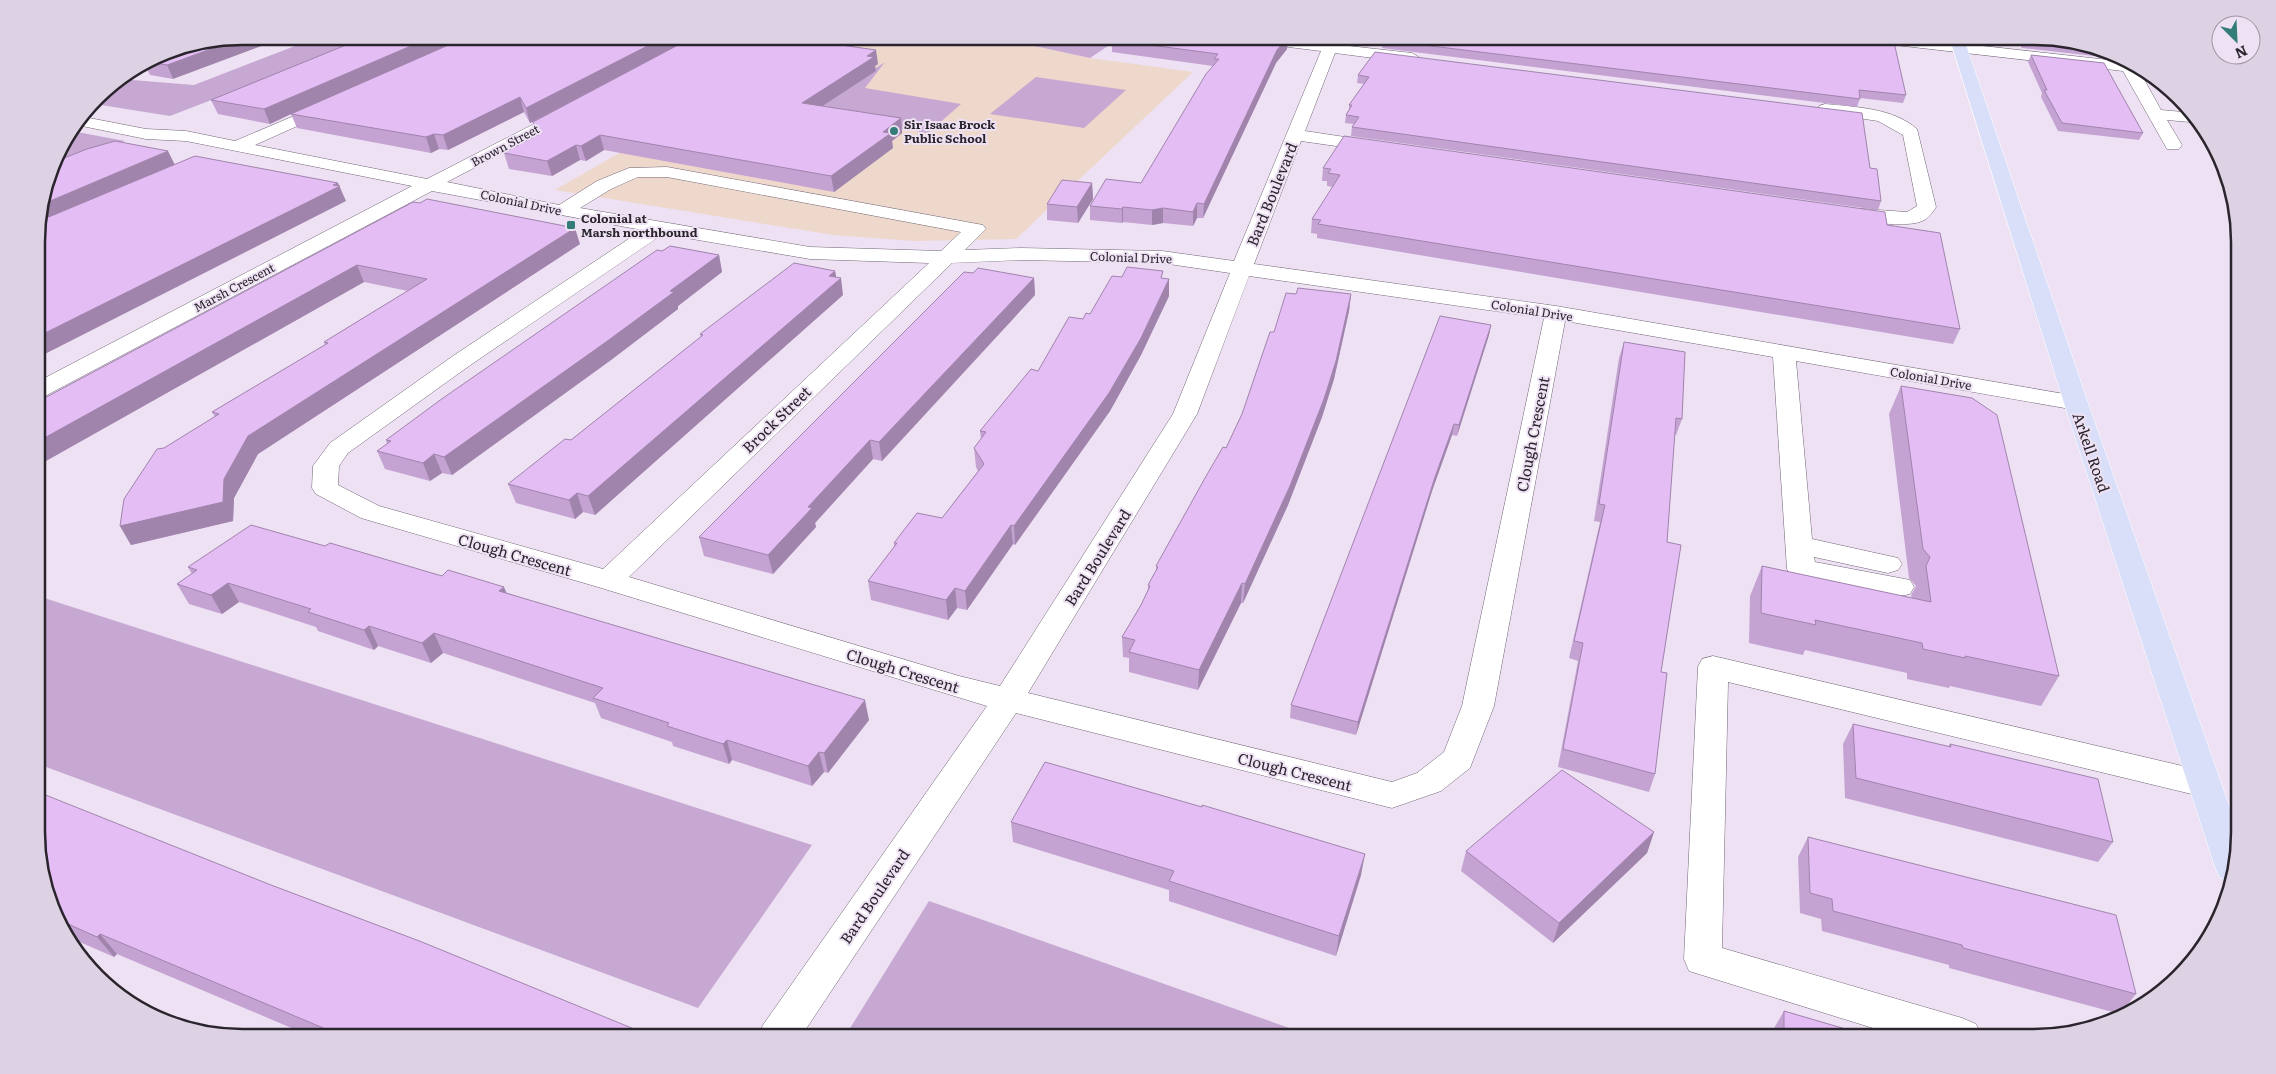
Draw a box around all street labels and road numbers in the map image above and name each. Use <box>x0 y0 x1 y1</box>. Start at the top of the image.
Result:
street label: Brown Street <box>467 119 543 171</box>
street label: Bard Boulevard <box>1240 139 1302 249</box>
street label: Colonial Drive <box>479 185 563 219</box>
street label: Colonial Drive <box>1090 247 1172 267</box>
street label: Marsh Crescent <box>190 258 278 316</box>
street label: Colonial Drive <box>1490 295 1574 325</box>
street label: Colonial Drive <box>1889 362 1973 394</box>
street label: Clough Crescent <box>1510 374 1554 494</box>
street label: Brock Street <box>736 380 816 458</box>
street label: Arkell Road <box>2068 409 2116 495</box>
street label: Bard Boulevard <box>1058 504 1136 610</box>
street label: Clough Crescent <box>456 527 574 581</box>
street label: Clough Crescent <box>844 642 962 698</box>
street label: Clough Crescent <box>1235 746 1355 796</box>
street label: Bard Boulevard <box>834 844 914 948</box>

